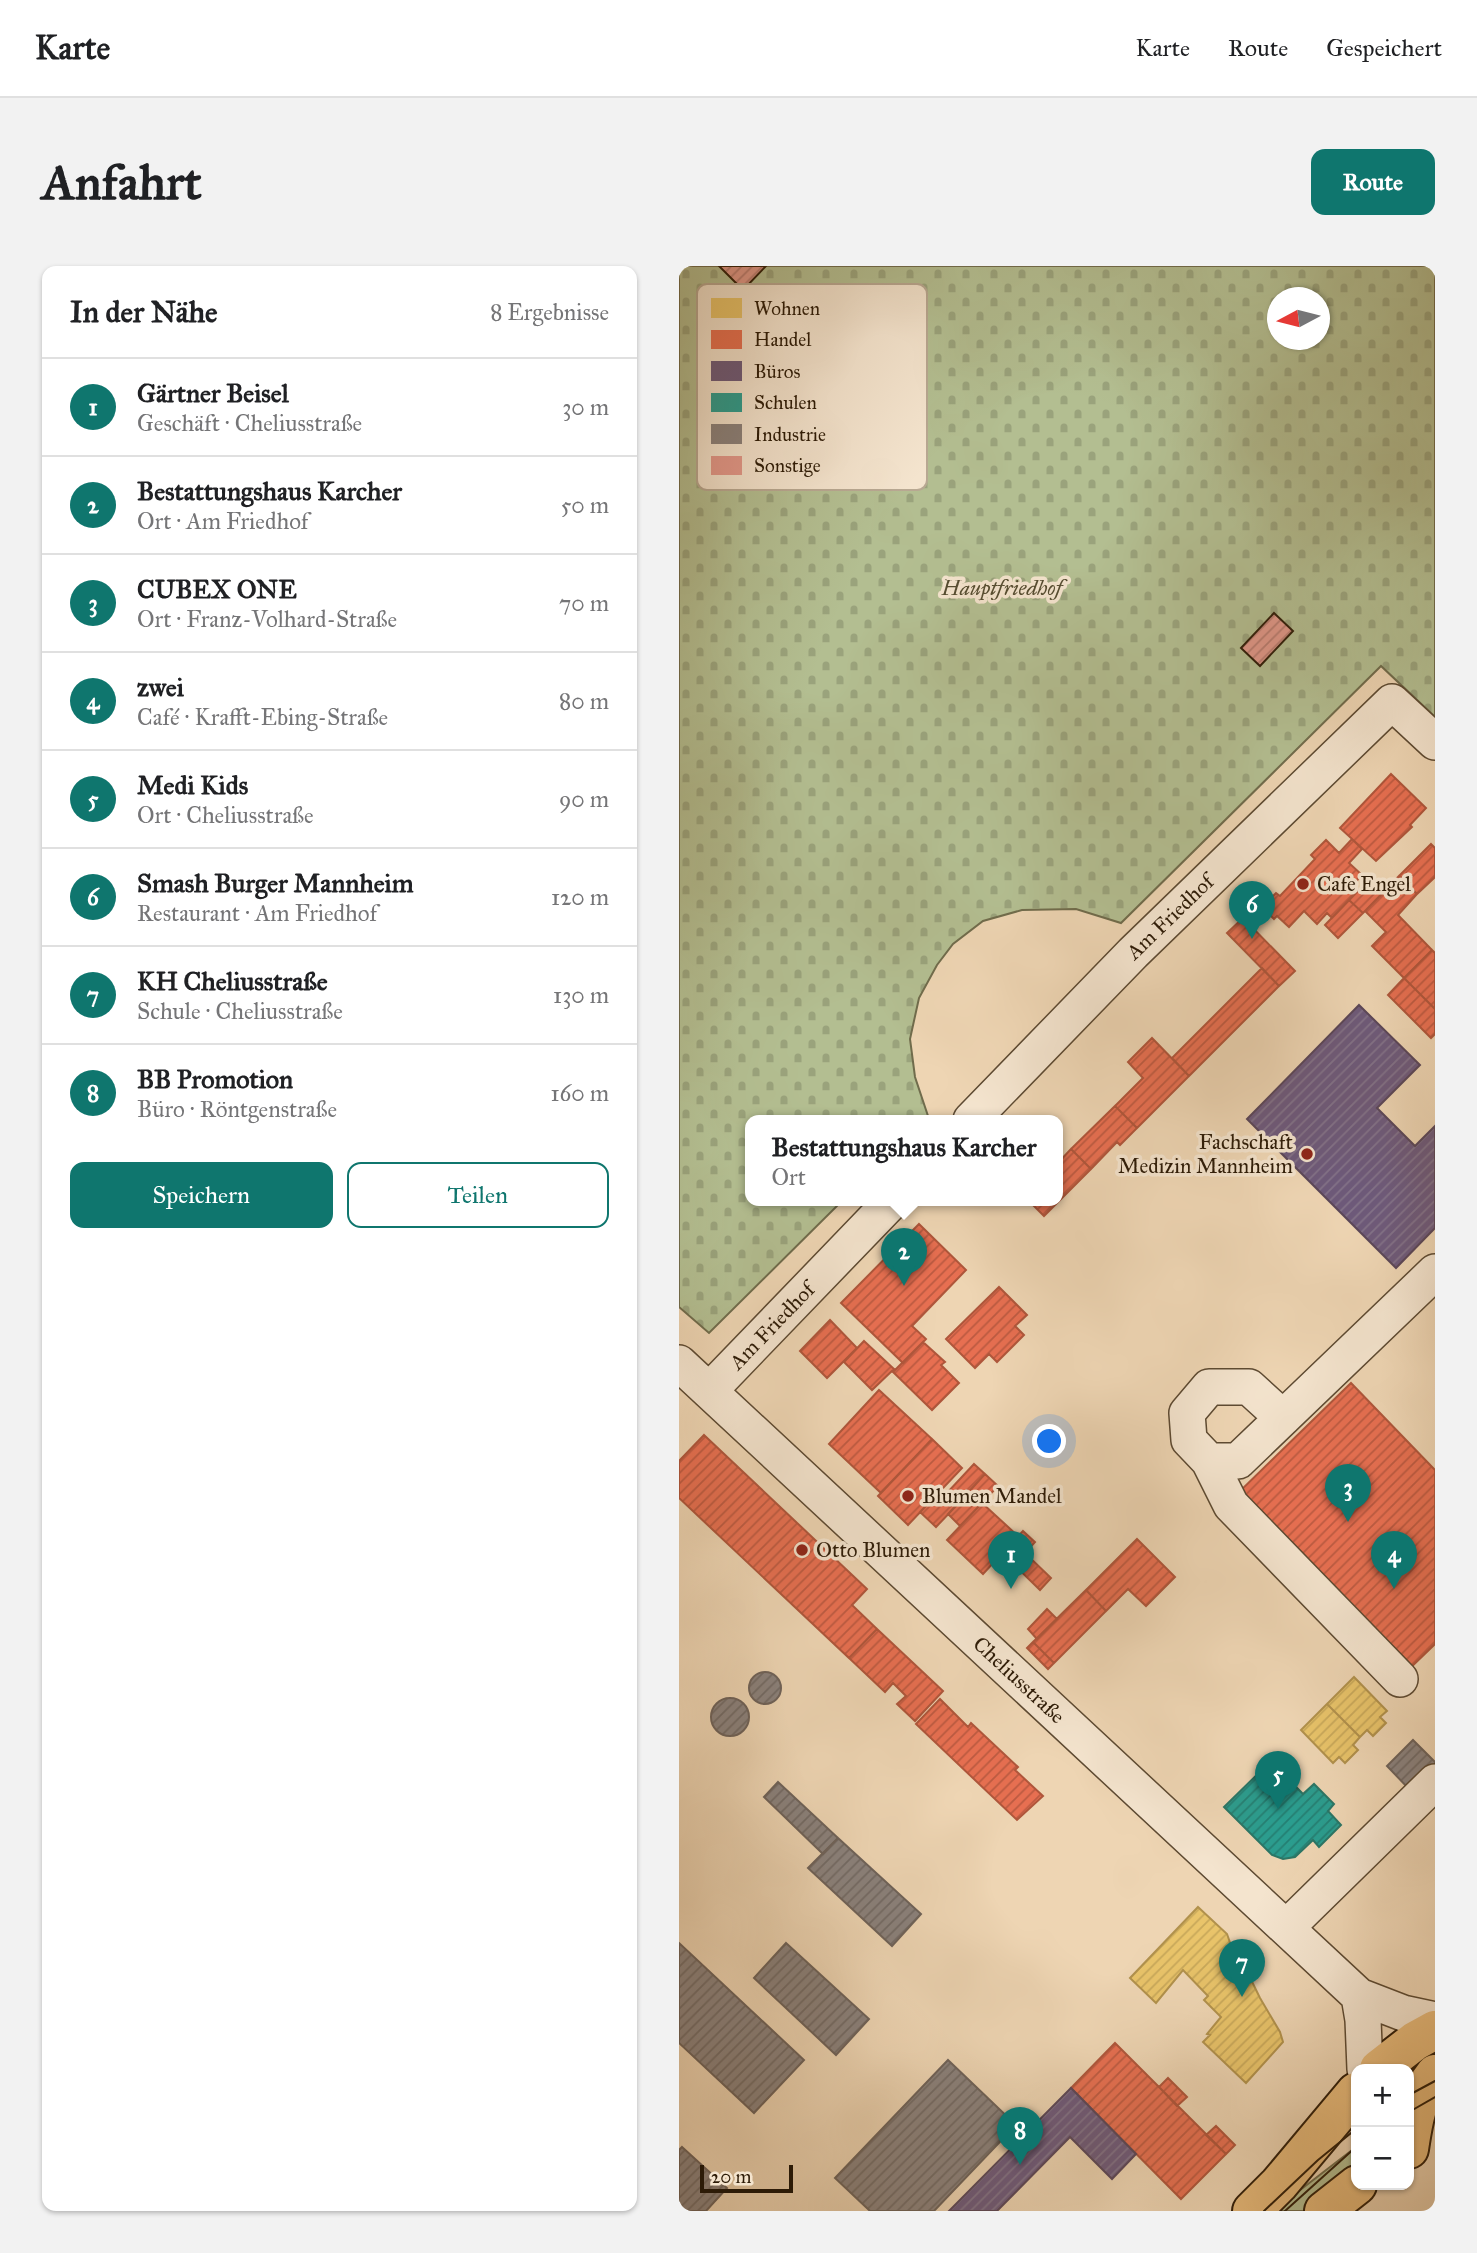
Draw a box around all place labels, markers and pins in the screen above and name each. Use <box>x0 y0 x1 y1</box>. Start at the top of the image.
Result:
place label: Cafe Engel <box>1317 871 1411 897</box>
marker: Cafe Engel <box>1295 876 1311 892</box>
pin: 6 <box>1229 881 1275 939</box>
place label: Fachschaft Medizin Mannheim <box>1118 1129 1294 1179</box>
marker: Fachschaft Medizin Mannheim <box>1299 1146 1315 1162</box>
pin: 2 <box>881 1228 927 1286</box>
pin: 3 <box>1325 1464 1371 1522</box>
place label: Blumen Mandel <box>922 1483 1062 1509</box>
marker: Blumen Mandel <box>900 1488 916 1504</box>
pin: 1 <box>988 1531 1034 1589</box>
pin: 4 <box>1371 1531 1417 1589</box>
place label: Otto Blumen <box>816 1537 930 1563</box>
marker: Otto Blumen <box>794 1542 810 1558</box>
pin: 5 <box>1255 1751 1301 1809</box>
pin: 7 <box>1219 1939 1265 1997</box>
pin: 8 <box>997 2107 1043 2165</box>

